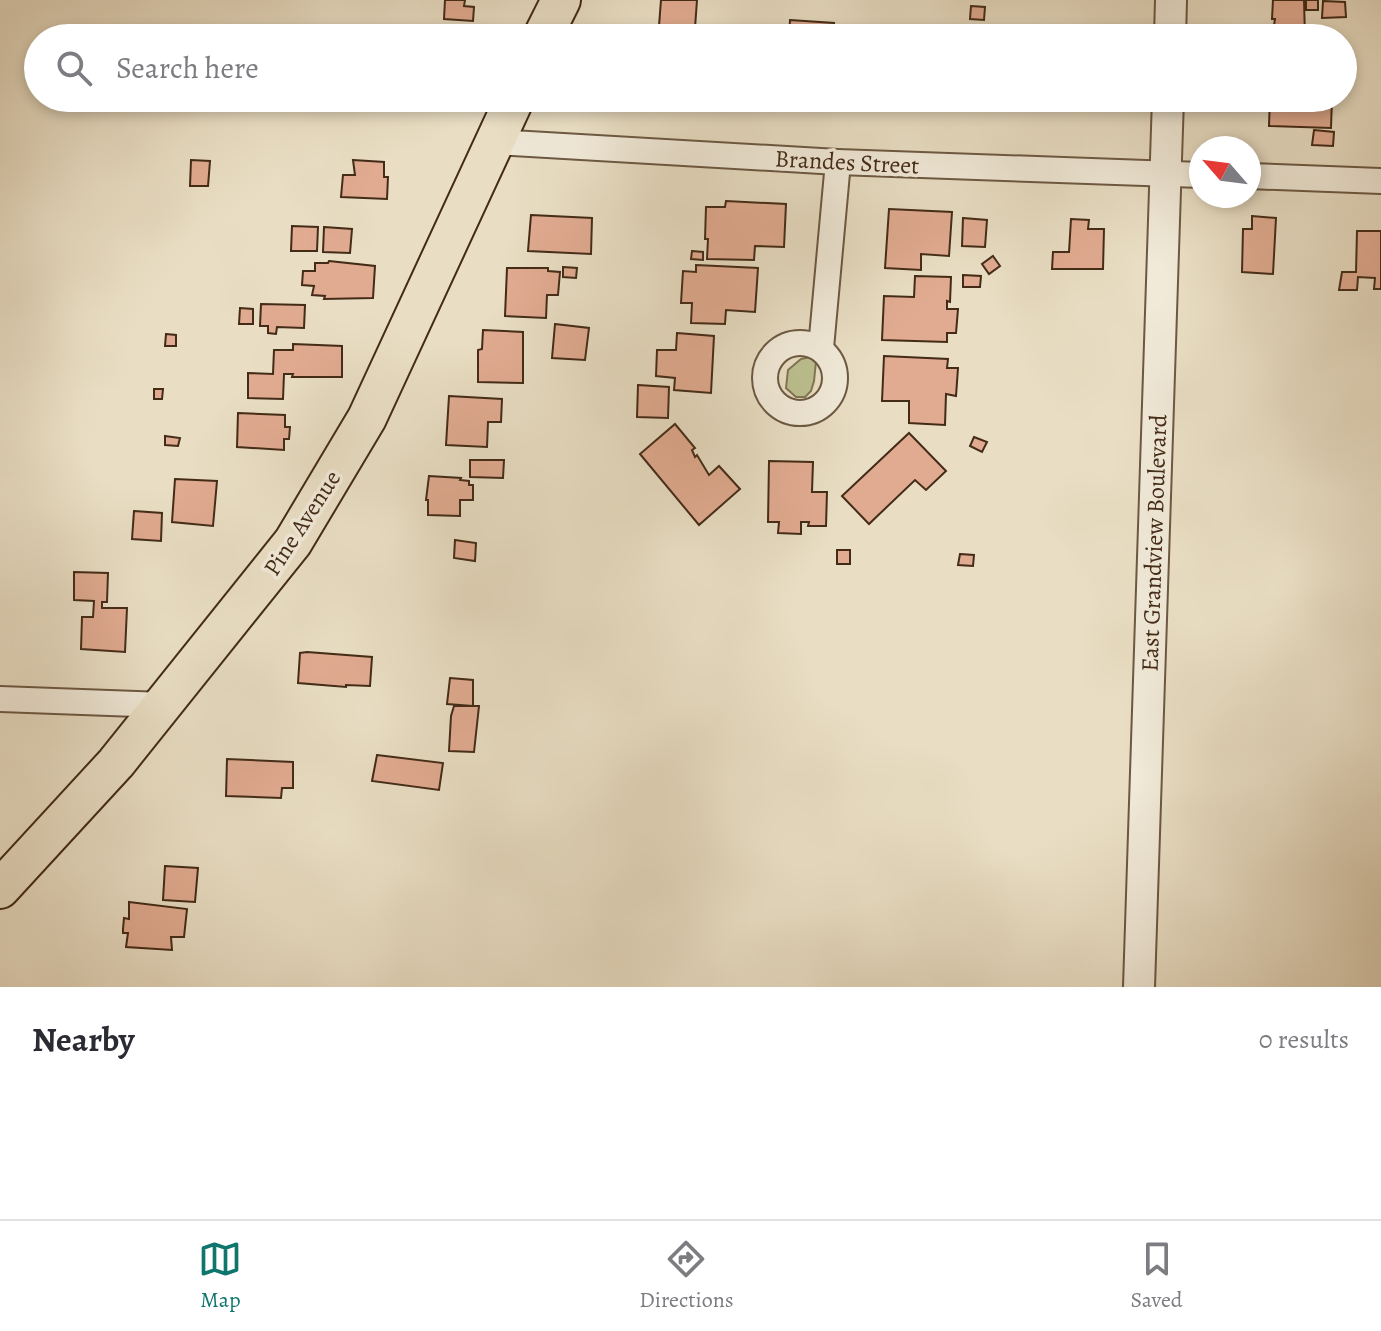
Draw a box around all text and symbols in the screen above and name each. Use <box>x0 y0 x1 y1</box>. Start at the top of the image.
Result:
search box <box>24 24 1357 112</box>
icon: search <box>52 46 96 90</box>
text: Search here <box>116 48 259 88</box>
north arrow <box>1189 136 1261 208</box>
street label: Brandes Street <box>774 142 920 182</box>
street label: East Grandview Boulevard <box>1134 414 1174 672</box>
street label: Pine Avenue <box>256 464 348 582</box>
text: Nearby <box>32 1016 135 1063</box>
text: 0 results <box>1259 1022 1349 1057</box>
tab: Map <box>198 1237 242 1315</box>
tab: Directions <box>639 1237 734 1315</box>
tab: Saved <box>1130 1237 1183 1315</box>

